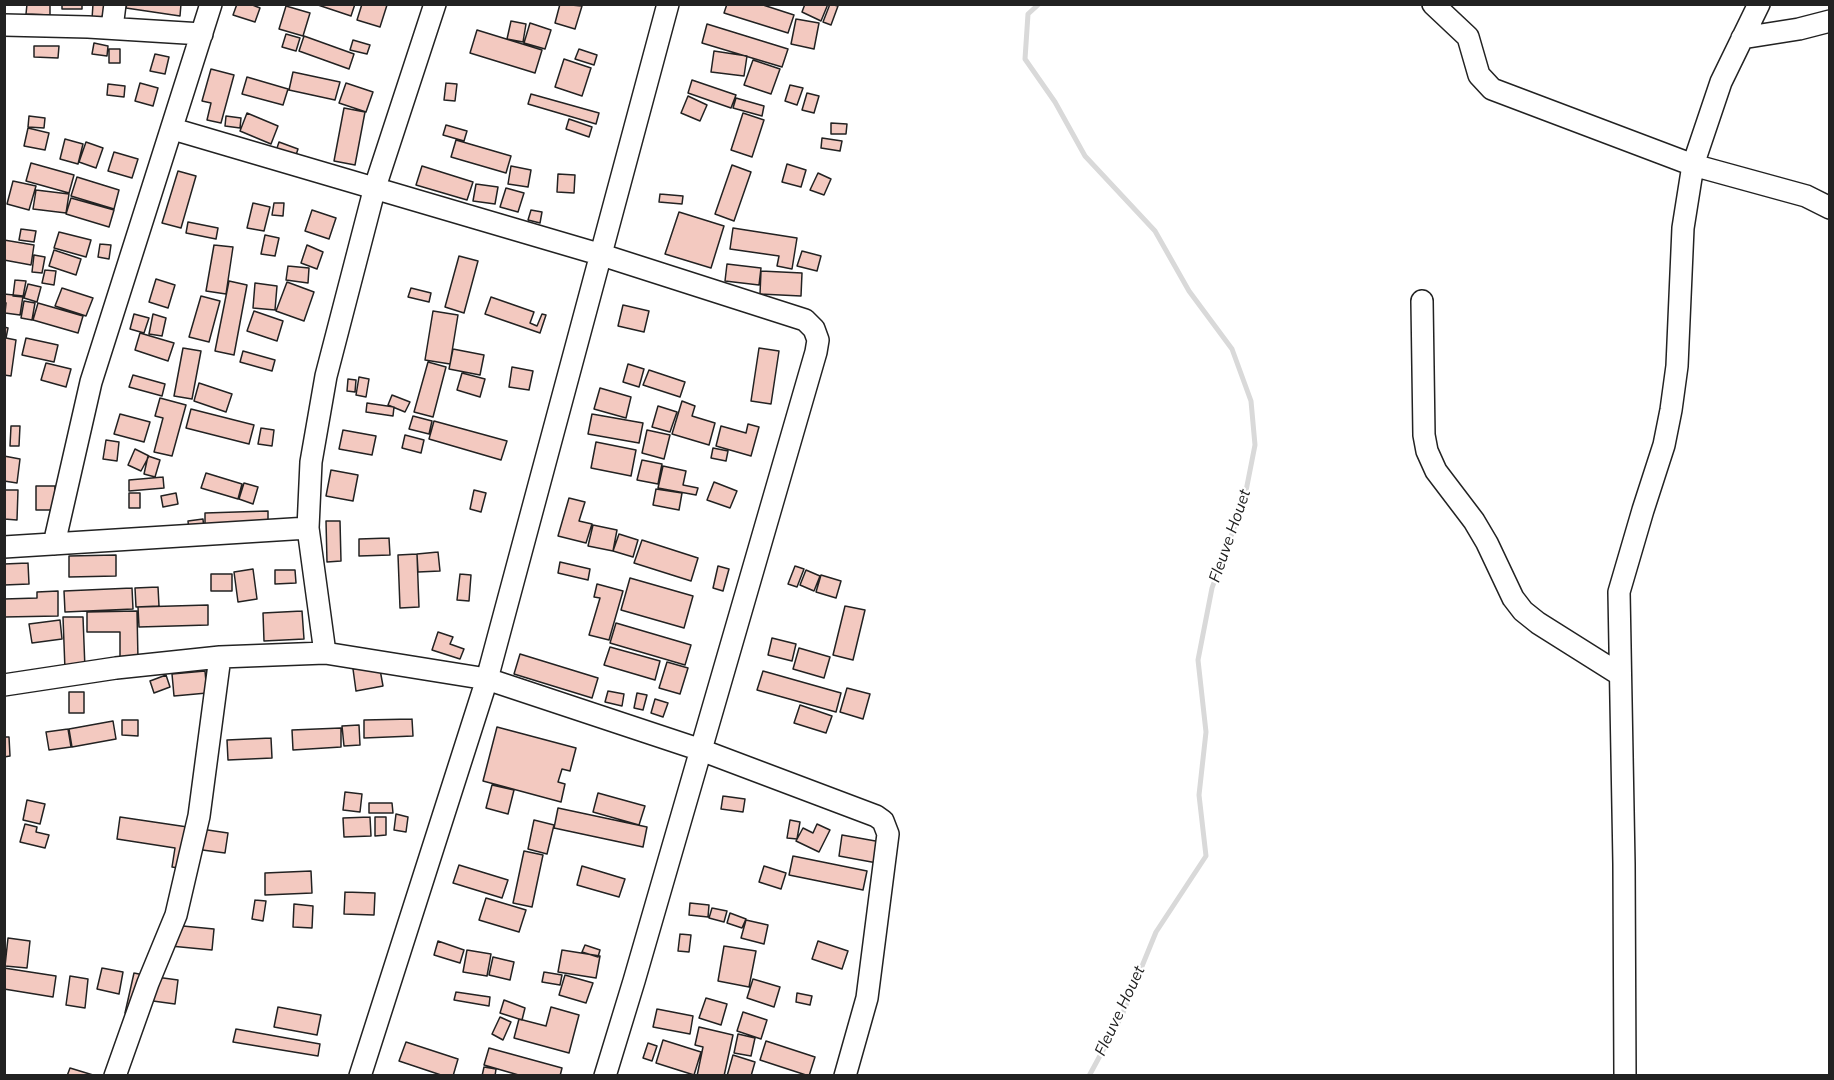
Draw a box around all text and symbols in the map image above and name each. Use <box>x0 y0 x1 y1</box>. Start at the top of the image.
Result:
water label: Fleuve Houet <box>1205 487 1255 585</box>
water label: Fleuve Houet <box>1091 963 1149 1059</box>

